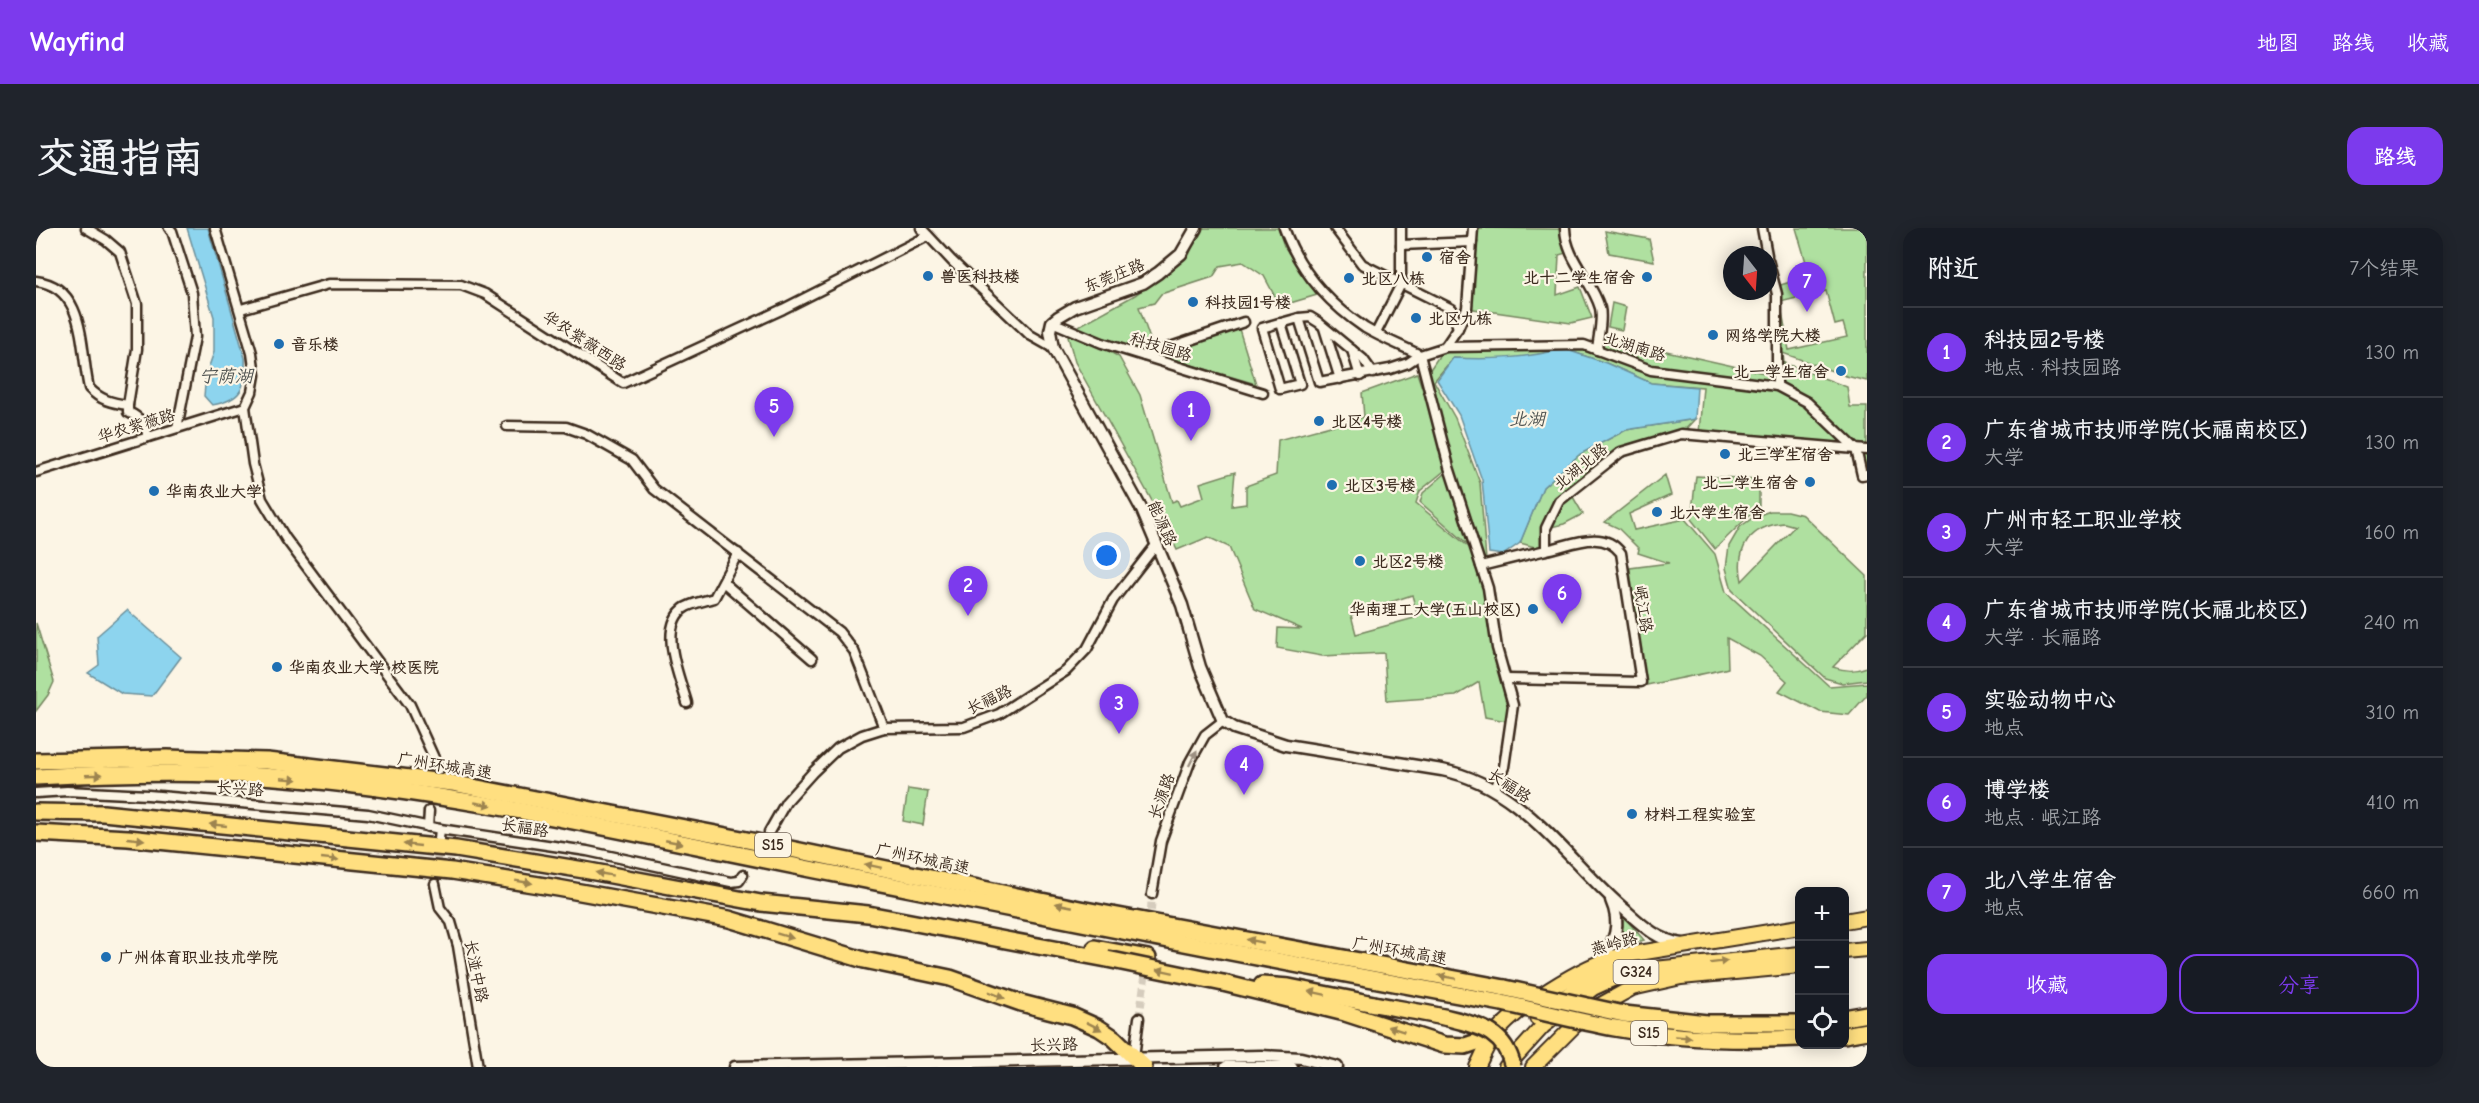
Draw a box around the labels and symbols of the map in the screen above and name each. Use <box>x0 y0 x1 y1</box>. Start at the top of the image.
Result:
north arrow <box>1723 246 1777 300</box>
place label: 宿舍 <box>1439 249 1471 267</box>
marker: 宿舍 <box>1420 250 1434 264</box>
street label: 东莞庄路 <box>1081 256 1147 296</box>
pin: 7 <box>1788 262 1826 312</box>
place label: 兽医科技楼 <box>940 268 1020 286</box>
marker: 兽医科技楼 <box>921 269 935 283</box>
place label: 北十二学生宿舍 <box>1523 269 1635 287</box>
place label: 北区八栋 <box>1361 270 1425 288</box>
marker: 北十二学生宿舍 <box>1640 270 1654 284</box>
marker: 北区八栋 <box>1342 271 1356 285</box>
place label: 科技园1号楼 <box>1205 294 1291 312</box>
marker: 科技园1号楼 <box>1186 295 1200 309</box>
street label: 华农紫薇西路 <box>539 307 630 375</box>
place label: 北区九栋 <box>1428 310 1492 328</box>
marker: 北区九栋 <box>1409 311 1423 325</box>
place label: 网络学院大楼 <box>1725 327 1821 345</box>
marker: 网络学院大楼 <box>1706 328 1720 342</box>
street label: 科技园路 <box>1127 329 1194 365</box>
street label: 北湖南路 <box>1601 329 1668 365</box>
place label: 音乐楼 <box>291 336 339 354</box>
marker: 音乐楼 <box>272 337 286 351</box>
place label: 北一学生宿舍 <box>1733 363 1829 381</box>
marker: 北一学生宿舍 <box>1834 364 1848 378</box>
water label: 宁荫湖 <box>199 366 255 387</box>
pin: 5 <box>754 388 794 437</box>
pin: 1 <box>1172 392 1210 441</box>
street label: 华农紫薇路 <box>95 406 177 446</box>
water label: 北湖 <box>1509 409 1547 430</box>
place label: 北区4号楼 <box>1331 413 1403 431</box>
marker: 北区4号楼 <box>1312 414 1326 428</box>
street label: 北湖北路 <box>1550 440 1611 494</box>
place label: 北三学生宿舍 <box>1737 446 1833 464</box>
marker: 北三学生宿舍 <box>1718 447 1732 461</box>
place label: 北二学生宿舍 <box>1702 474 1798 492</box>
marker: 北二学生宿舍 <box>1803 475 1817 489</box>
place label: 北区3号楼 <box>1344 477 1416 495</box>
marker: 北区3号楼 <box>1325 478 1339 492</box>
place label: 华南农业大学 <box>166 483 262 501</box>
marker: 华南农业大学 <box>147 484 161 498</box>
street label: 能源路 <box>1144 498 1180 549</box>
place label: 北六学生宿舍 <box>1669 504 1765 522</box>
marker: 北六学生宿舍 <box>1650 505 1664 519</box>
your location <box>1092 541 1121 570</box>
place label: 北区2号楼 <box>1372 553 1444 571</box>
marker: 北区2号楼 <box>1353 554 1367 568</box>
pin: 2 <box>948 566 988 616</box>
pin: 6 <box>1542 574 1582 624</box>
street label: 岷江路 <box>1630 584 1656 634</box>
place label: 华南理工大学(五山校区) <box>1350 601 1521 619</box>
marker: 华南理工大学(五山校区) <box>1526 602 1540 616</box>
place label: 华南农业大学 校医院 <box>289 659 439 677</box>
marker: 华南农业大学 校医院 <box>270 660 284 674</box>
street label: 长福路 <box>964 682 1015 718</box>
pin: 3 <box>1100 684 1138 734</box>
pin: 4 <box>1224 746 1264 795</box>
one-way arrow <box>1187 749 1197 767</box>
street label: 广州环城高速 <box>396 750 494 782</box>
street label: 长福路 <box>1485 765 1534 807</box>
one-way arrow <box>85 770 104 779</box>
street label: 长源路 <box>1145 771 1179 822</box>
one-way arrow <box>280 774 299 784</box>
street label: 长兴路 <box>215 778 265 800</box>
one-way arrow <box>473 800 492 809</box>
place label: 材料工程实验室 <box>1644 806 1756 824</box>
marker: 材料工程实验室 <box>1625 807 1639 821</box>
street label: 长福路 <box>500 815 550 841</box>
one-way arrow <box>208 820 227 830</box>
road number: S15 <box>755 833 791 857</box>
one-way arrow <box>127 834 146 843</box>
one-way arrow <box>665 837 683 847</box>
one-way arrow <box>402 840 421 849</box>
street label: 广州环城高速 <box>874 840 972 878</box>
one-way arrow <box>321 854 340 864</box>
one-way arrow <box>863 861 882 870</box>
one-way arrow <box>595 869 614 878</box>
one-way arrow <box>514 878 533 887</box>
one-way arrow <box>1054 900 1073 909</box>
street label: 燕岭路 <box>1589 929 1640 959</box>
one-way arrow <box>776 932 794 941</box>
street label: 广州环城高速 <box>1351 934 1449 968</box>
one-way arrow <box>1246 936 1265 945</box>
street label: 长湴中路 <box>461 938 491 1004</box>
place label: 广州体育职业技术学院 <box>118 949 278 967</box>
marker: 广州体育职业技术学院 <box>99 950 113 964</box>
one-way arrow <box>1709 957 1728 967</box>
road number: G324 <box>1614 960 1658 984</box>
one-way arrow <box>1156 966 1175 975</box>
one-way arrow <box>1437 972 1456 981</box>
one-way arrow <box>1307 988 1326 997</box>
one-way arrow <box>988 991 1006 1000</box>
one-way arrow <box>1086 1021 1103 1031</box>
road number: S15 <box>1631 1021 1667 1045</box>
one-way arrow <box>1387 1024 1405 1033</box>
one-way arrow <box>1674 1032 1693 1041</box>
street label: 长兴路 <box>1030 1036 1078 1054</box>

